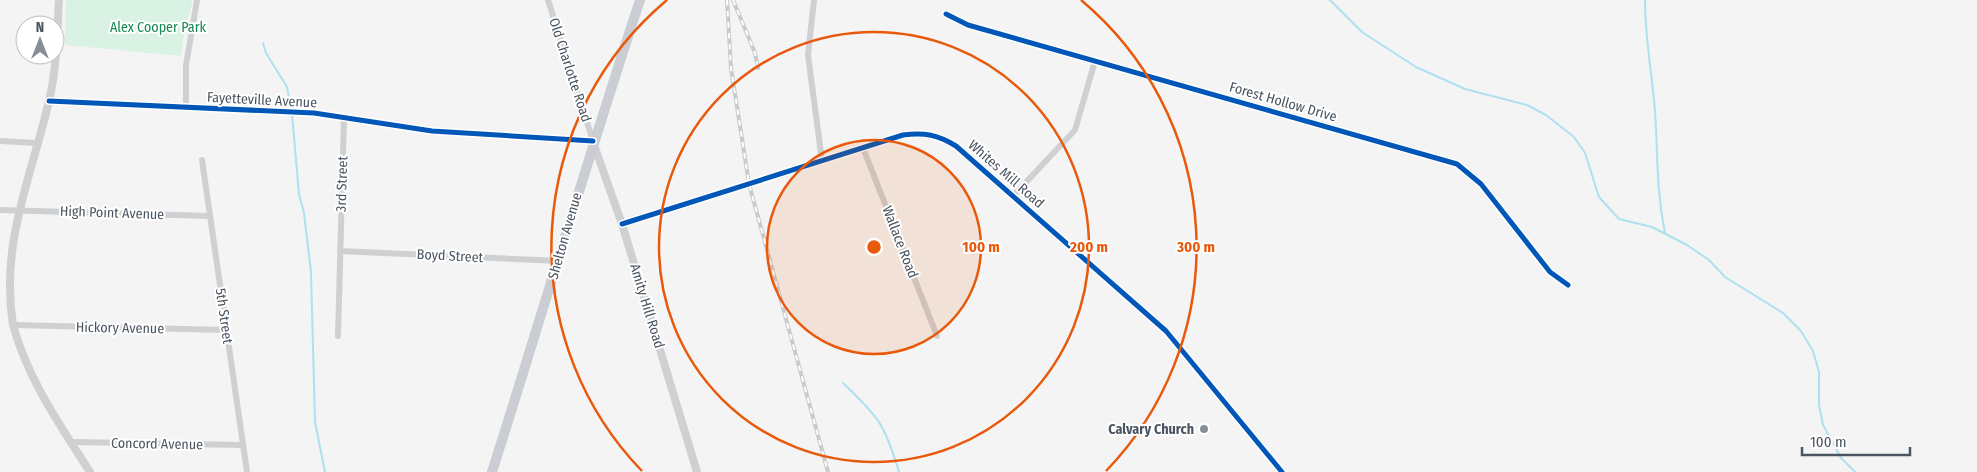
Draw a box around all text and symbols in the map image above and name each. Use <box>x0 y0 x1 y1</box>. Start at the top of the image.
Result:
north arrow <box>15 15 65 65</box>
street label: Old Charlotte Road <box>545 16 595 124</box>
text: N <box>36 19 44 36</box>
park label: Alex Cooper Park <box>110 19 207 36</box>
street label: Forest Hollow Drive <box>1227 79 1339 125</box>
street label: Fayetteville Avenue <box>207 89 318 111</box>
street label: Whites Mill Road <box>965 136 1047 212</box>
street label: 3rd Street <box>333 155 351 212</box>
street label: Shelton Avenue <box>545 191 586 281</box>
street label: High Point Avenue <box>60 203 165 223</box>
street label: Wallace Road <box>878 204 922 280</box>
centre of rings <box>865 238 883 256</box>
text: 100 m <box>962 238 1000 256</box>
text: 200 m <box>1069 238 1108 256</box>
text: 300 m <box>1176 238 1215 256</box>
street label: Boyd Street <box>416 246 484 266</box>
street label: Amity Hill Road <box>626 262 668 350</box>
street label: 5th Street <box>212 287 236 345</box>
street label: Hickory Avenue <box>76 319 164 337</box>
place label: Calvary Church <box>1108 421 1194 438</box>
marker: Calvary Church <box>1198 423 1210 435</box>
scale bar <box>1802 424 1910 456</box>
text: 100 m <box>1810 433 1847 451</box>
street label: Concord Avenue <box>111 435 203 453</box>

